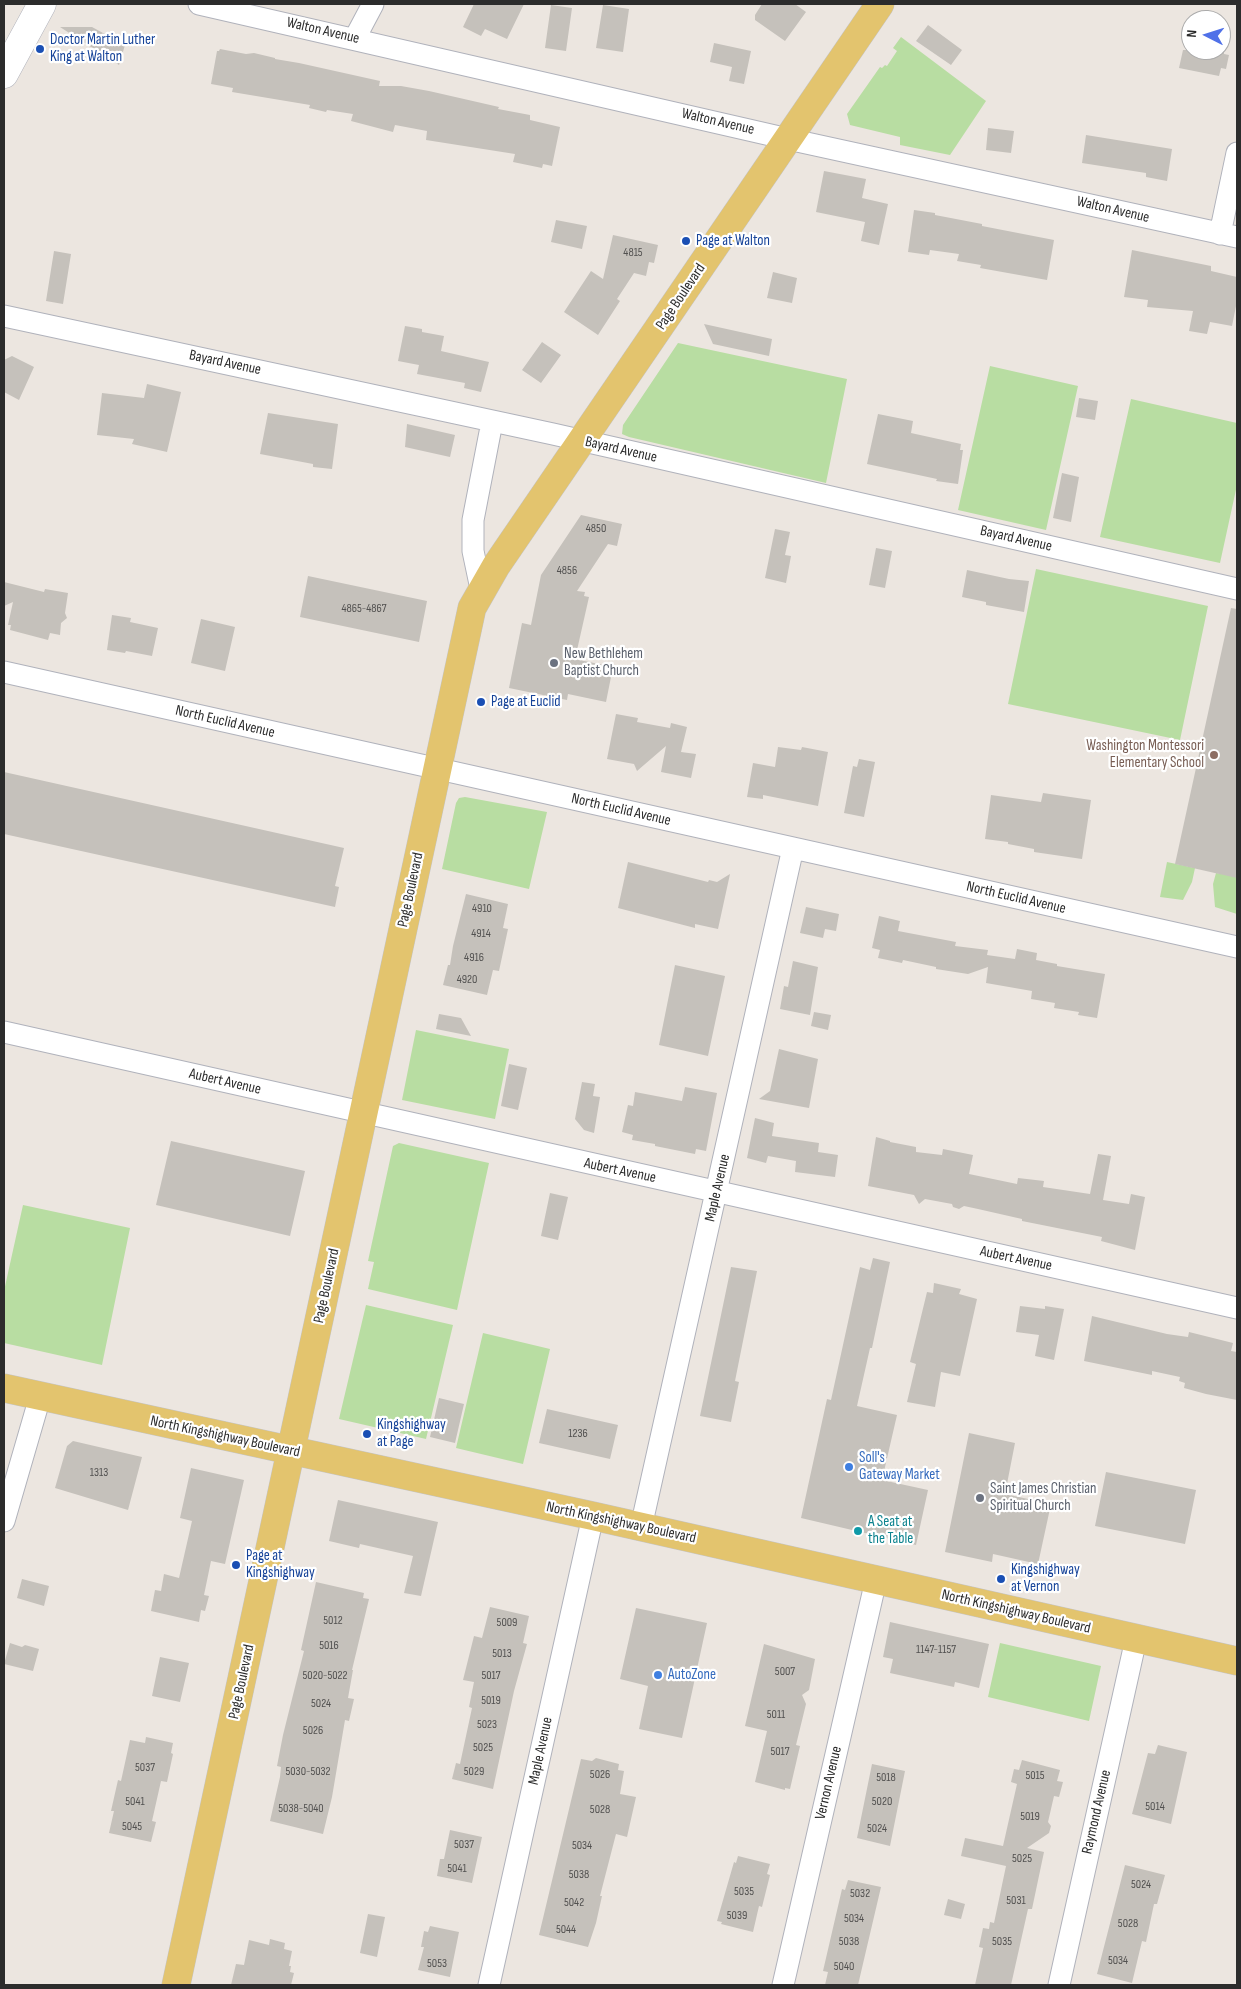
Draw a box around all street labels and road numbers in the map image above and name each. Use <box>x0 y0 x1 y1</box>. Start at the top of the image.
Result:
street label: Walton Avenue <box>285 14 361 48</box>
street label: Walton Avenue <box>680 105 756 139</box>
street label: Walton Avenue <box>1075 193 1151 227</box>
street label: Page Boulevard <box>652 261 710 333</box>
street label: Bayard Avenue <box>187 347 263 379</box>
street label: Bayard Avenue <box>583 433 659 467</box>
street label: Bayard Avenue <box>978 522 1054 556</box>
street label: North Euclid Avenue <box>174 702 276 742</box>
street label: North Euclid Avenue <box>570 790 672 830</box>
street label: Page Boulevard <box>394 851 428 929</box>
street label: North Euclid Avenue <box>965 878 1067 918</box>
street label: Aubert Avenue <box>187 1065 263 1099</box>
street label: Maple Avenue <box>701 1152 735 1224</box>
street label: Aubert Avenue <box>582 1155 658 1187</box>
street label: Aubert Avenue <box>978 1243 1054 1275</box>
street label: Page Boulevard <box>310 1247 344 1325</box>
street label: North Kingshighway Boulevard <box>149 1412 301 1462</box>
street label: North Kingshighway Boulevard <box>545 1498 697 1548</box>
street label: North Kingshighway Boulevard <box>940 1586 1092 1638</box>
street label: Page Boulevard <box>225 1643 259 1721</box>
street label: Maple Avenue <box>525 1715 557 1787</box>
street label: Vernon Avenue <box>812 1745 846 1821</box>
street label: Raymond Avenue <box>1079 1768 1115 1856</box>

